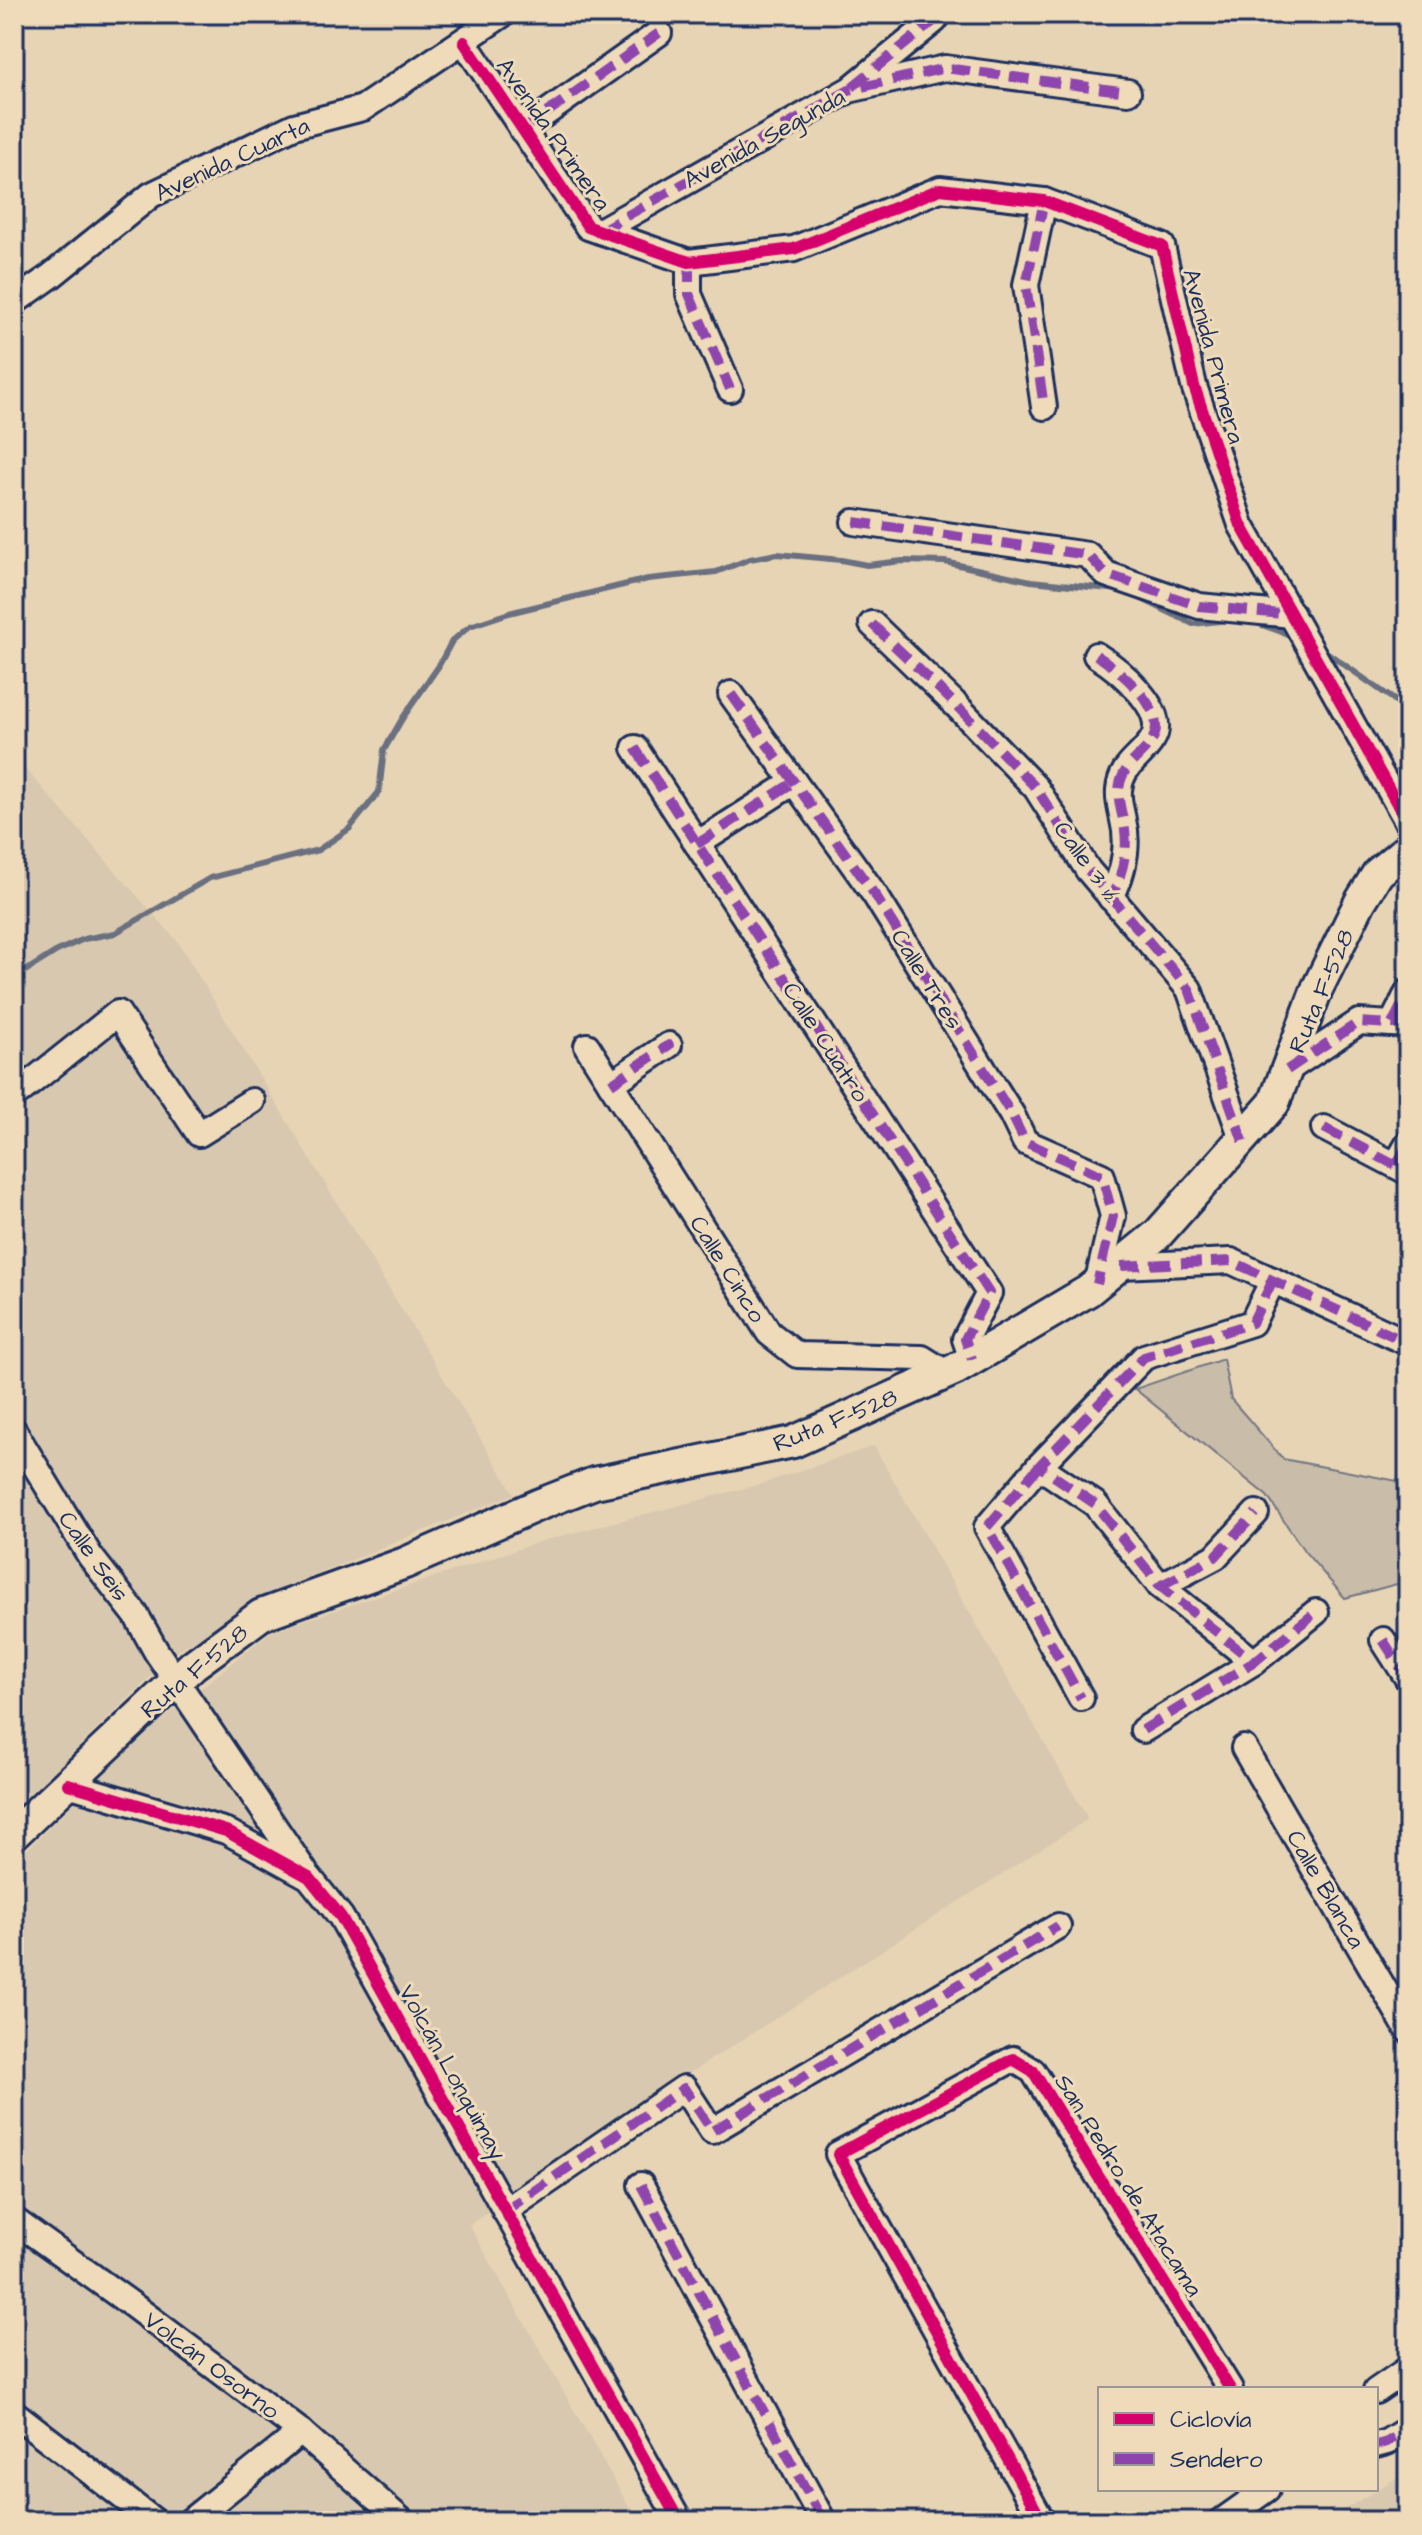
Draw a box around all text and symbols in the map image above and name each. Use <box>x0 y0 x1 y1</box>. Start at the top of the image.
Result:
street label: Avenida Primera <box>488 51 619 218</box>
street label: Avenida Segunda <box>678 80 852 198</box>
street label: Avenida Cuarta <box>150 109 315 211</box>
street label: Avenida Primera <box>1173 265 1253 448</box>
street label: Calle 3 ½ <box>1045 814 1129 913</box>
street label: Calle Tres <box>882 923 970 1036</box>
street label: Ruta F-528 <box>1281 924 1363 1058</box>
street label: Calle Cuatro <box>774 976 877 1110</box>
street label: Calle Cinco <box>681 1209 774 1330</box>
street label: Ruta F-528 <box>768 1381 903 1461</box>
street label: Calle Seis <box>50 1504 137 1609</box>
street label: Ruta F-528 <box>133 1617 256 1727</box>
street label: Calle Blanca <box>1277 1824 1373 1955</box>
street label: Volcán Lonquimay <box>389 1979 514 2167</box>
street label: San Pedro de Atacama <box>1046 2068 1211 2303</box>
street label: Volcán Osorno <box>137 2304 287 2428</box>
legend <box>1098 2387 1378 2491</box>
text: Ciclovía <box>1170 2403 1251 2437</box>
text: Sendero <box>1170 2443 1263 2477</box>

